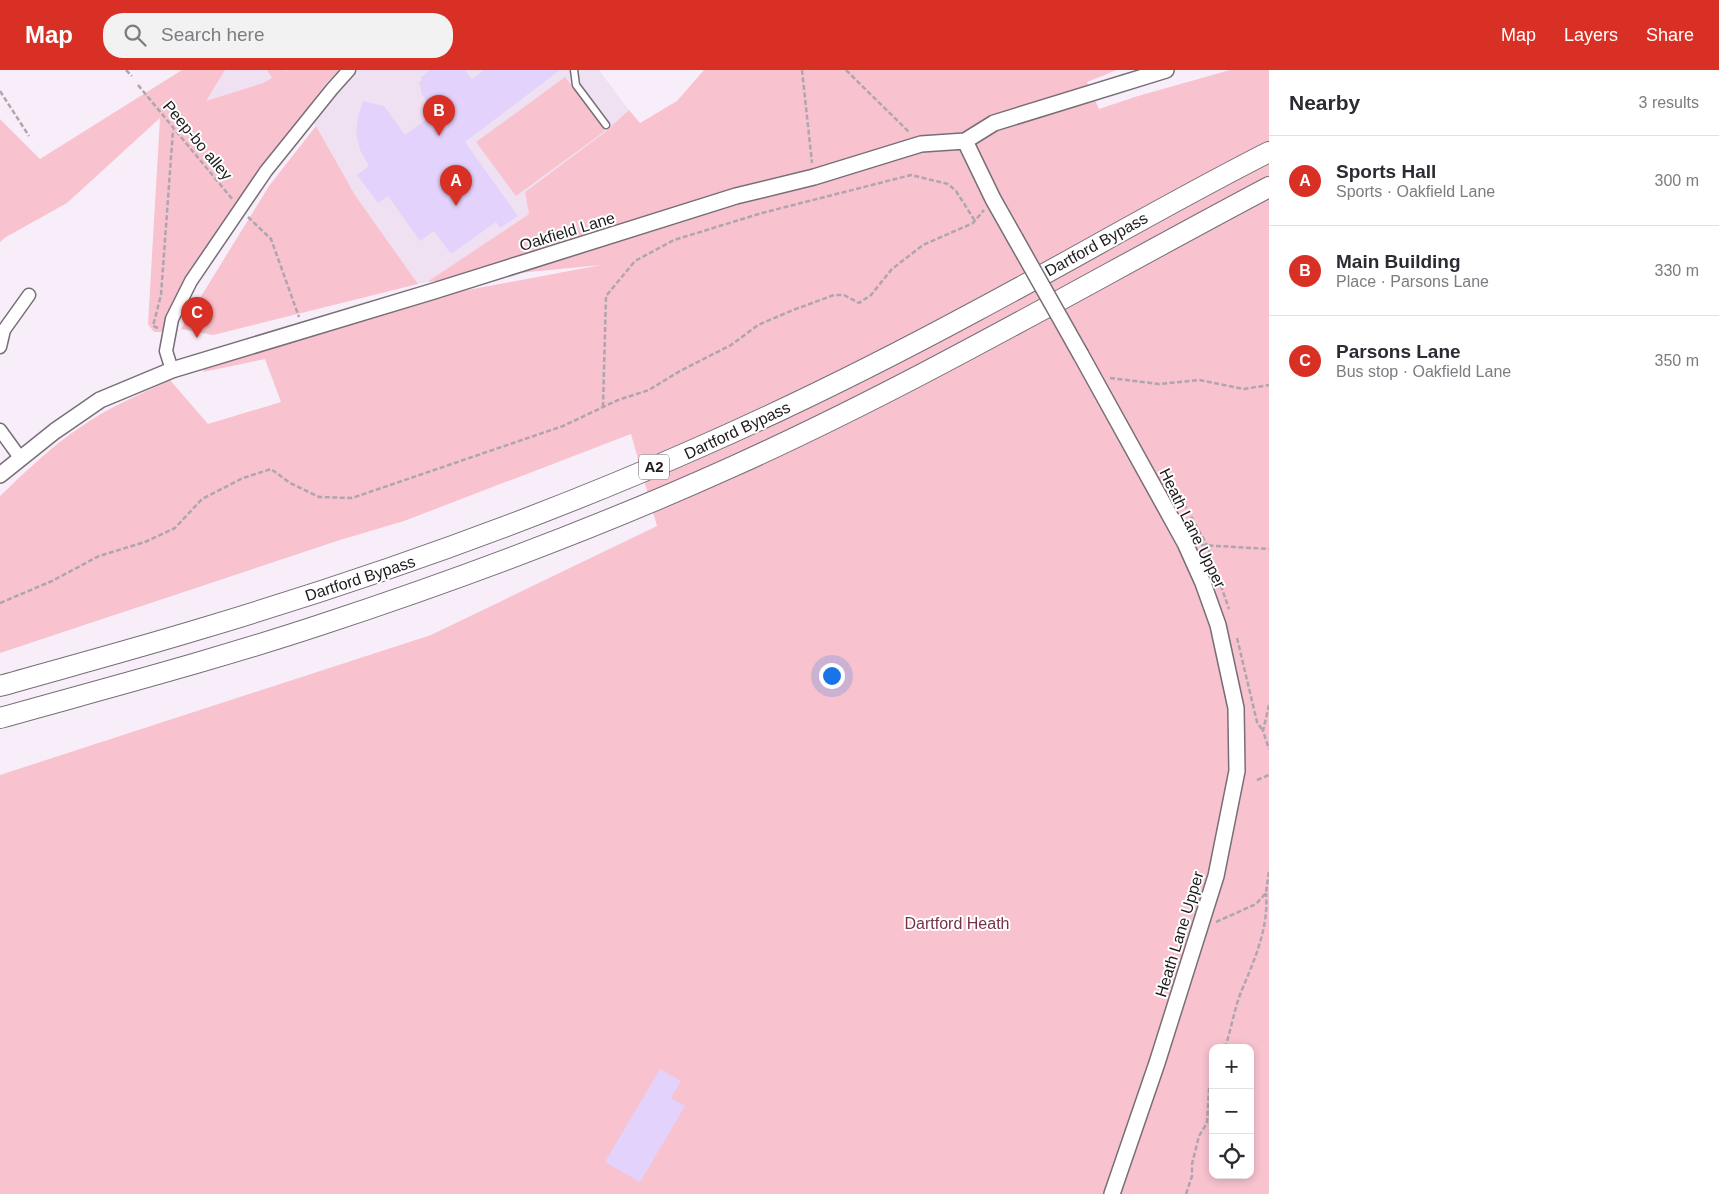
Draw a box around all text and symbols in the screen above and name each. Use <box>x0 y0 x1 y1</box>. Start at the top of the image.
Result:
search box <box>103 13 453 58</box>
text: Map <box>25 21 73 48</box>
icon: search <box>121 21 149 49</box>
text: Search here <box>161 24 265 45</box>
text: Map <box>1501 25 1536 45</box>
text: Layers <box>1564 25 1618 45</box>
text: Share <box>1646 25 1694 45</box>
text: Nearby <box>1289 91 1360 114</box>
text: 3 results <box>1639 94 1699 111</box>
pin: B <box>423 95 455 136</box>
street label: Peep-bo alley <box>160 97 236 183</box>
text: Sports Hall <box>1336 161 1436 182</box>
pin: A <box>440 165 472 206</box>
text: A <box>1299 172 1311 189</box>
text: 300 m <box>1655 172 1699 189</box>
text: Sports · Oakfield Lane <box>1336 183 1495 200</box>
street label: Oakfield Lane <box>517 209 617 254</box>
street label: Dartford Bypass <box>1042 209 1151 280</box>
text: Main Building <box>1336 251 1461 272</box>
text: B <box>1299 262 1311 279</box>
text: 330 m <box>1655 262 1699 279</box>
text: Place · Parsons Lane <box>1336 273 1489 290</box>
pin: C <box>181 297 213 338</box>
text: Parsons Lane <box>1336 341 1461 362</box>
text: C <box>1299 352 1311 369</box>
text: 350 m <box>1655 352 1699 369</box>
text: Bus stop · Oakfield Lane <box>1336 363 1511 380</box>
street label: Dartford Bypass <box>682 399 793 462</box>
road number: A2 <box>639 454 669 480</box>
street label: Heath Lane Upper <box>1156 466 1229 591</box>
street label: Dartford Bypass <box>303 553 417 604</box>
your location <box>819 663 845 689</box>
street label: Heath Lane Upper <box>1152 869 1207 999</box>
park label: Dartford Heath <box>905 915 1009 932</box>
map controls <box>1209 1044 1254 1179</box>
button: + <box>1209 1044 1254 1089</box>
button: − <box>1209 1089 1254 1134</box>
button: locate <box>1209 1134 1254 1179</box>

